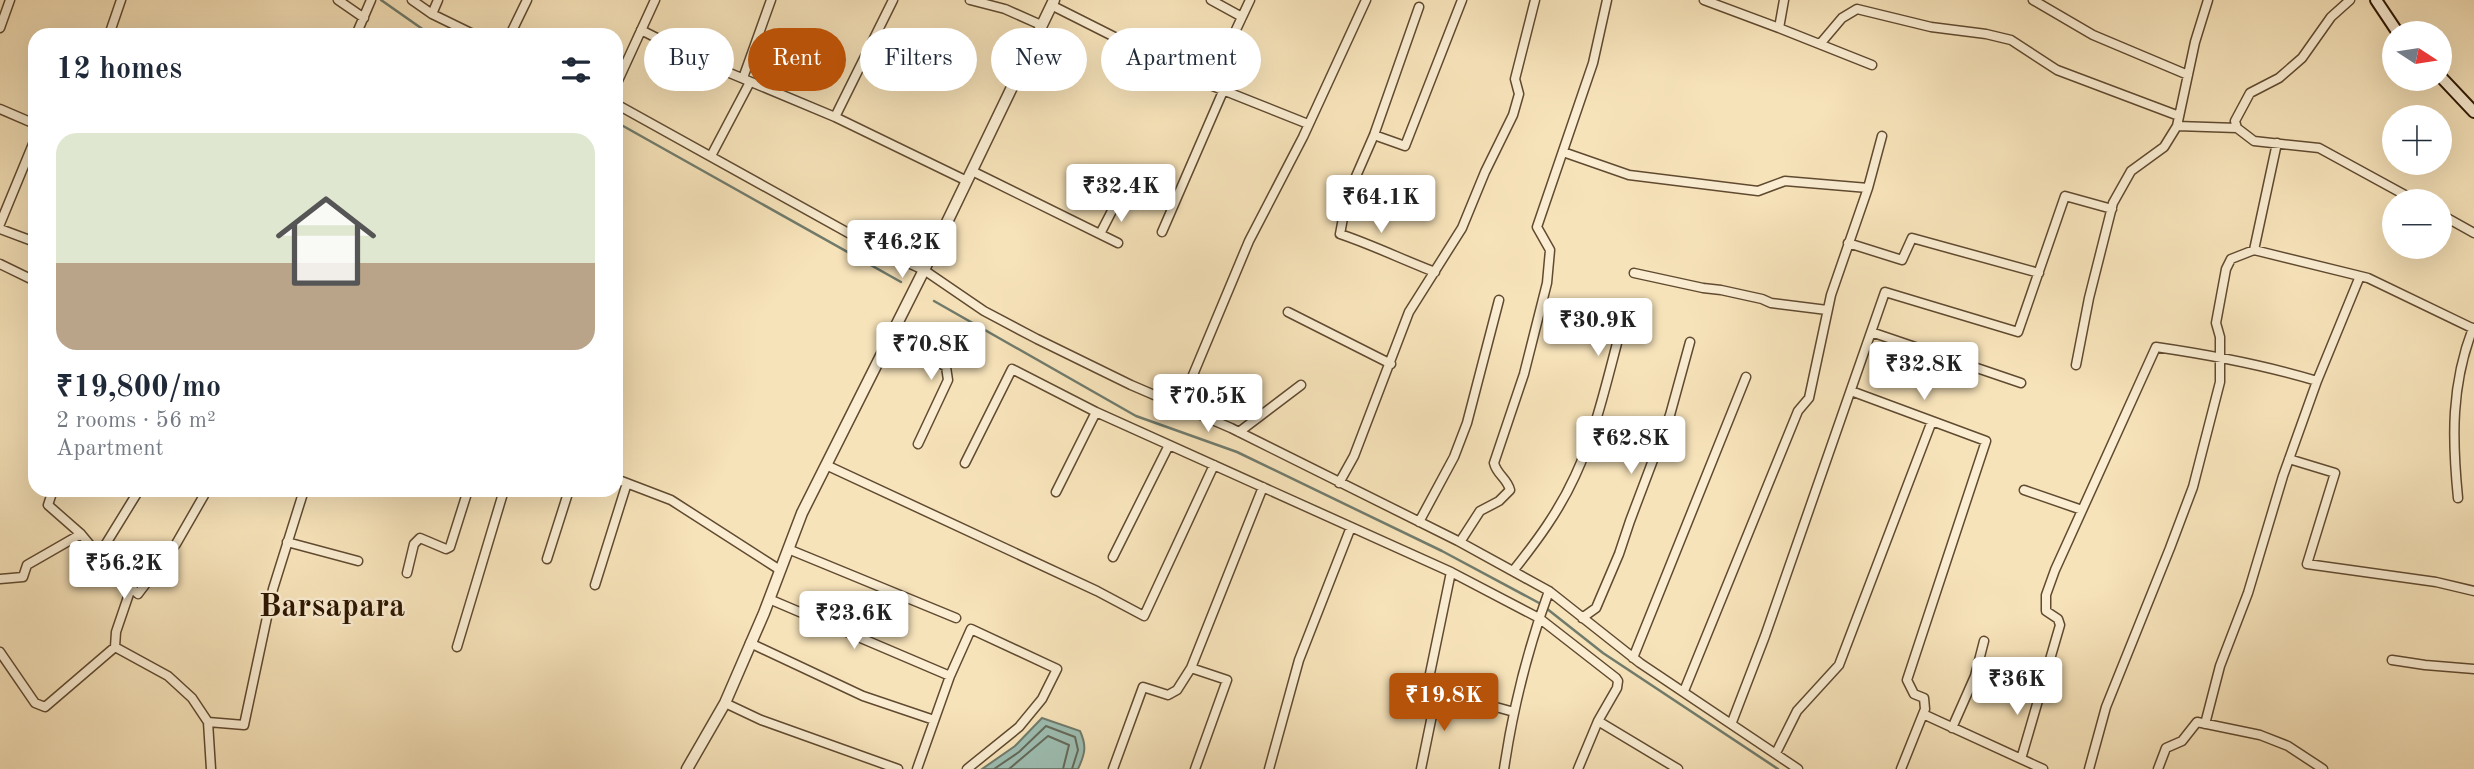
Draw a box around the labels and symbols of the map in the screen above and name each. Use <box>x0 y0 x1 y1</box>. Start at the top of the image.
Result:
north arrow <box>2382 21 2452 91</box>
pin: ₹32.4K <box>1064 164 1178 224</box>
pin: ₹64.1K <box>1324 176 1438 235</box>
pin: ₹46.2K <box>845 220 959 280</box>
pin: ₹30.9K <box>1541 298 1655 358</box>
pin: ₹70.8K <box>874 322 988 382</box>
pin: ₹32.8K <box>1867 342 1981 402</box>
pin: ₹70.5K <box>1151 374 1265 434</box>
pin: ₹62.8K <box>1574 416 1688 476</box>
pin: ₹56.2K <box>67 542 181 601</box>
district label: Barsapara <box>259 592 405 624</box>
pin: ₹23.6K <box>797 592 911 651</box>
pin: ₹36K <box>1976 658 2058 717</box>
pin: ₹19.8K <box>1387 674 1501 733</box>

